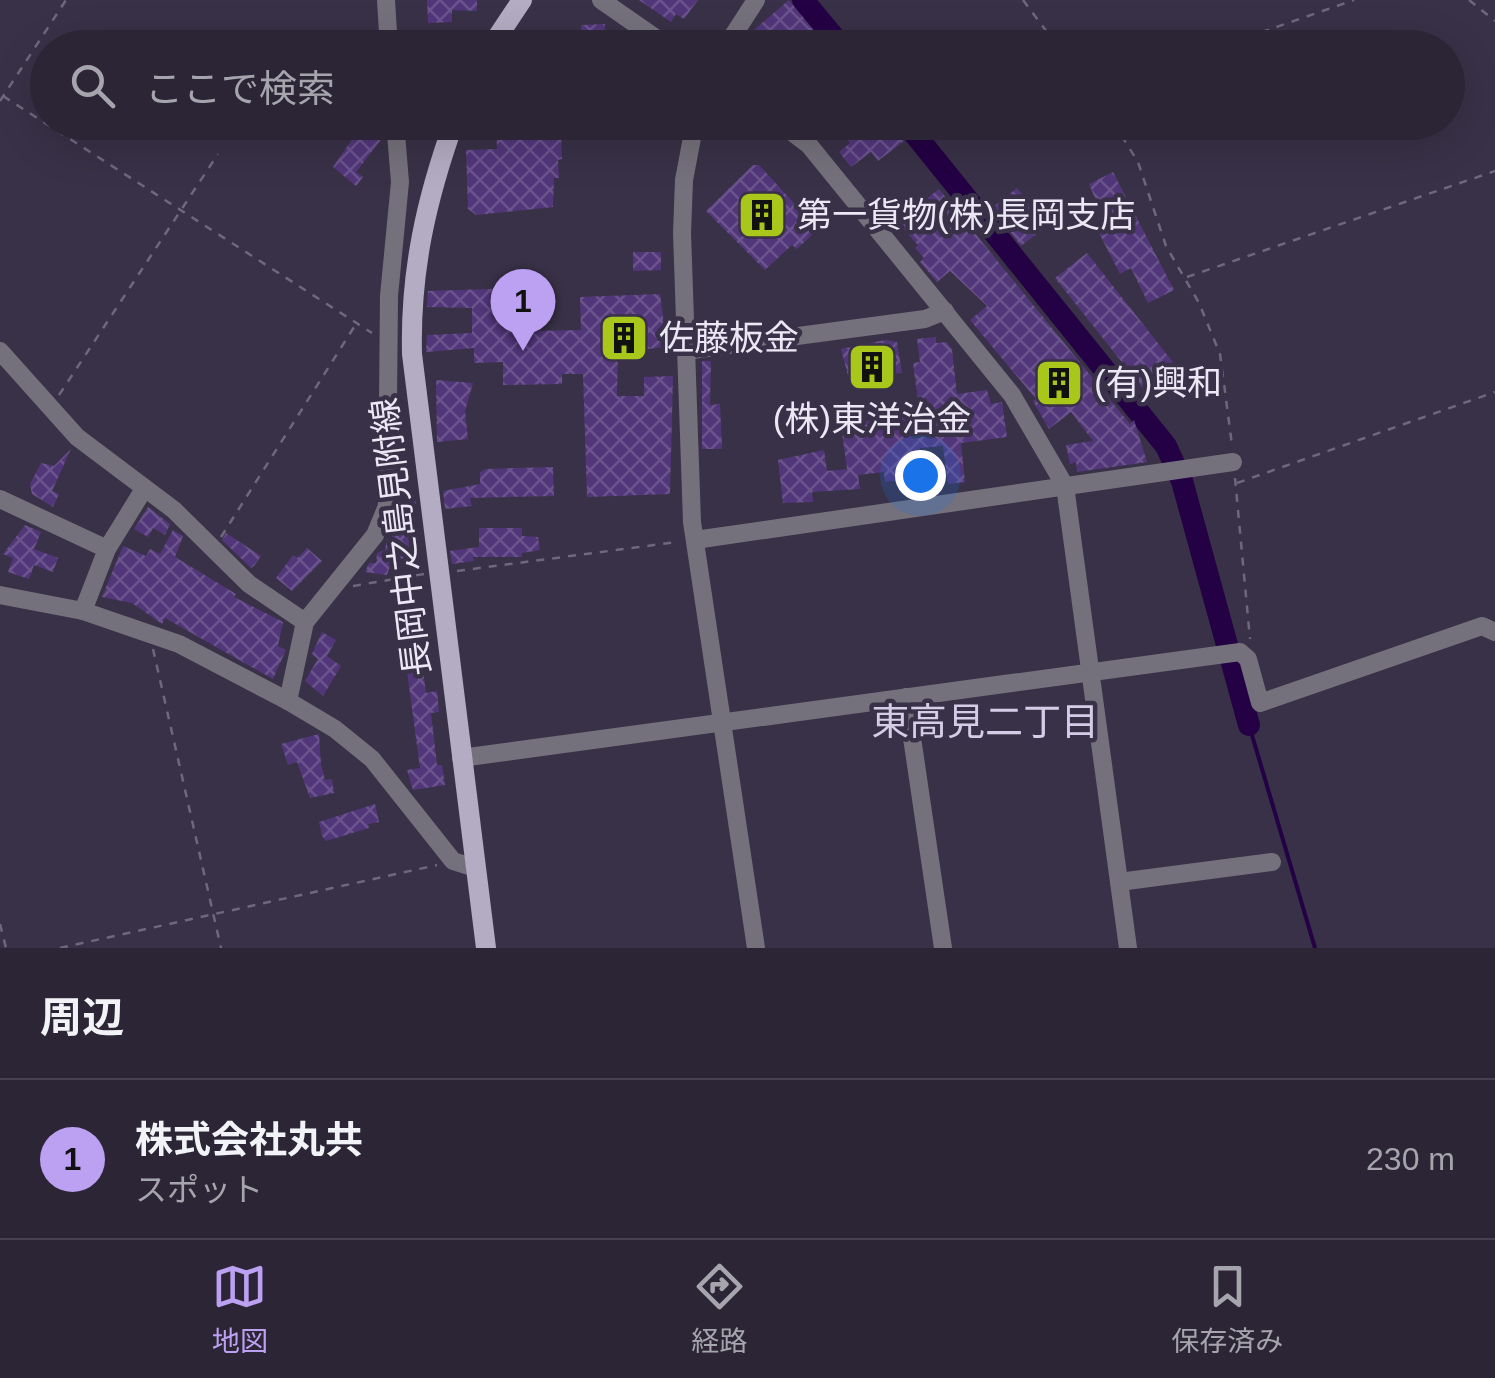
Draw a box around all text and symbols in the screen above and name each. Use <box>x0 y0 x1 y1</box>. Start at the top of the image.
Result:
search box <box>30 30 1465 140</box>
icon: search <box>65 58 120 113</box>
text: ここで検索 <box>145 68 335 110</box>
building icon: 第一貨物(株)長岡支店 <box>736 189 788 241</box>
place label: 第一貨物(株)長岡支店 <box>797 195 1135 234</box>
pin: 1 <box>490 268 556 351</box>
building icon: 佐藤板金 <box>598 312 650 364</box>
place label: 佐藤板金 <box>659 318 799 357</box>
building icon: (株)東洋治金 <box>846 341 898 393</box>
building icon: (有)興和 <box>1033 357 1085 409</box>
place label: (有)興和 <box>1094 363 1222 402</box>
street label: 長岡中之島見附線 <box>364 396 437 678</box>
place label: (株)東洋治金 <box>773 399 971 438</box>
your location <box>895 450 946 501</box>
district label: 東高見二丁目 <box>871 701 1099 743</box>
text: 周辺 <box>40 994 124 1041</box>
text: 株式会社丸共 <box>135 1119 363 1161</box>
text: 1 <box>64 1141 81 1177</box>
text: 230 m <box>1366 1141 1455 1177</box>
text: スポット <box>135 1172 263 1208</box>
tab: 地図 <box>212 1259 268 1359</box>
tab: 経路 <box>691 1259 747 1359</box>
tab: 保存済み <box>1171 1259 1283 1359</box>

